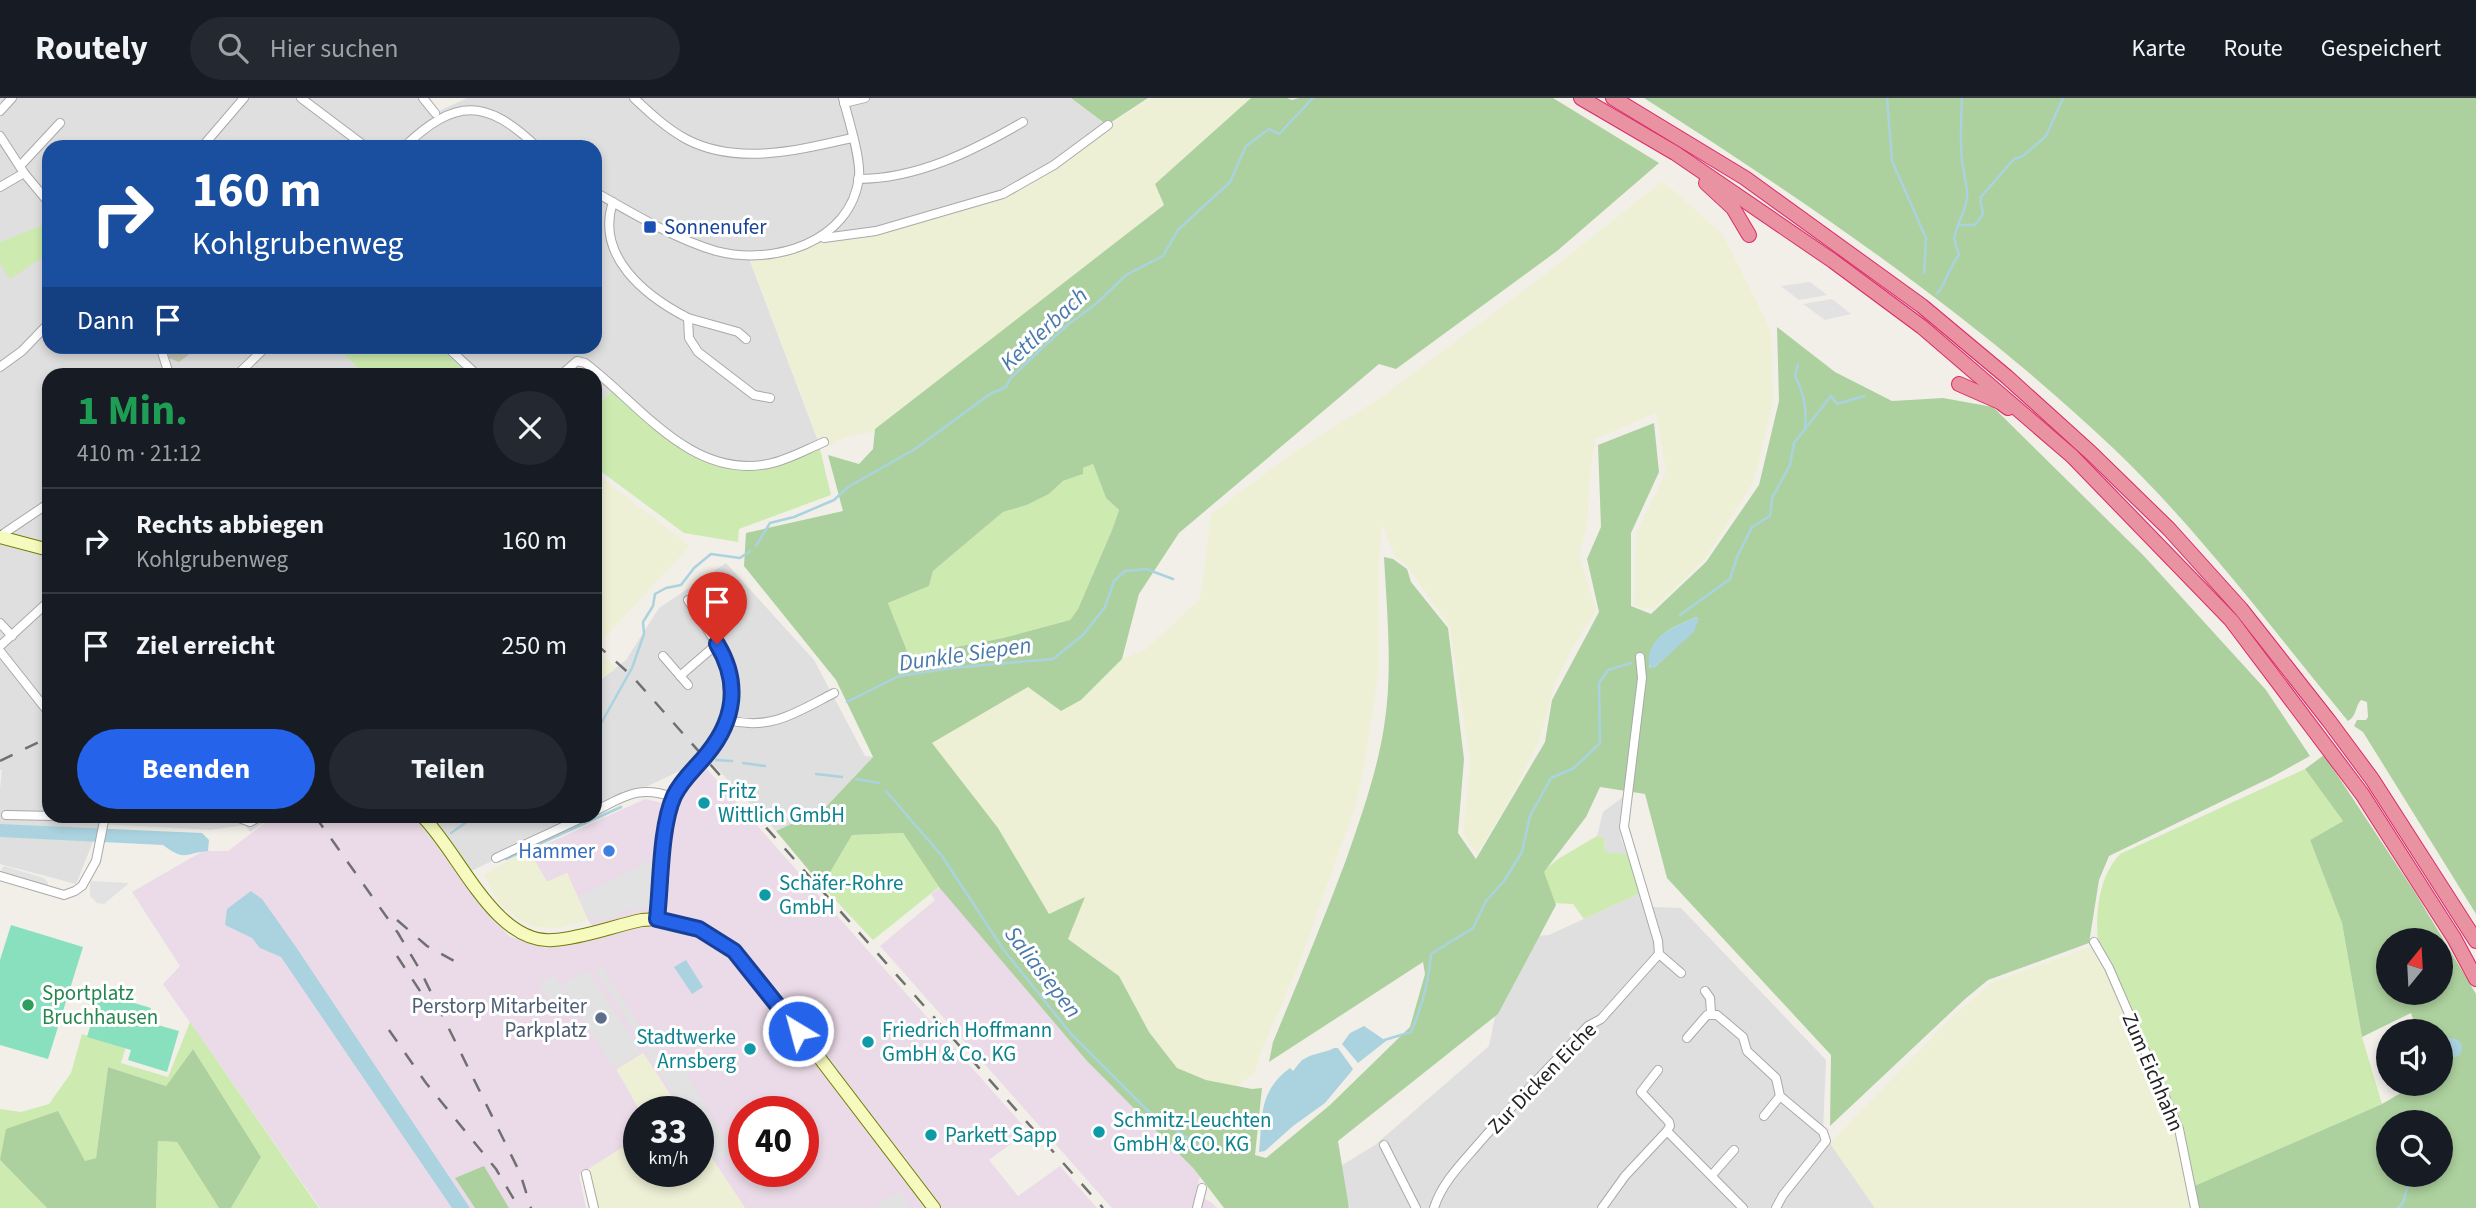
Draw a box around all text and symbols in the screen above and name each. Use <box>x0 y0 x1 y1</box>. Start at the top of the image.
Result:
search box <box>190 17 680 80</box>
text: Routely <box>35 25 148 72</box>
icon: search <box>214 29 252 67</box>
text: Hier suchen <box>270 30 398 67</box>
text: Karte <box>2132 31 2186 66</box>
text: Route <box>2224 31 2283 66</box>
text: Gespeichert <box>2321 31 2441 66</box>
text: 160 m <box>192 156 321 226</box>
icon: right <box>77 168 168 259</box>
place label: Sonnenufer <box>664 212 767 242</box>
marker: Sonnenufer <box>642 219 658 235</box>
text: Kohlgrubenweg <box>192 221 404 267</box>
water label: Kettlerbach <box>993 280 1095 378</box>
icon: arrive <box>149 301 187 339</box>
text: Dann <box>77 302 135 339</box>
text: 1 Min. <box>77 381 188 441</box>
button: close <box>493 391 567 465</box>
text: 410 m · 21:12 <box>77 437 201 470</box>
text: Rechts abbiegen <box>136 506 324 543</box>
icon: right <box>77 522 115 560</box>
text: 160 m <box>501 522 567 559</box>
text: Kohlgrubenweg <box>136 543 288 576</box>
pin <box>687 572 747 644</box>
icon: arrive <box>698 583 736 621</box>
icon: arrive <box>77 627 115 665</box>
text: Ziel erreicht <box>136 627 275 664</box>
text: 250 m <box>501 627 567 664</box>
water label: Dunkle Siepen <box>897 628 1033 680</box>
button: Beenden <box>77 729 315 809</box>
button: Teilen <box>329 729 567 809</box>
place label: Fritz Wittlich GmbH <box>718 776 845 830</box>
marker: Fritz Wittlich GmbH <box>696 795 712 811</box>
place label: Hammer <box>518 836 596 866</box>
marker: Hammer <box>601 843 617 859</box>
place label: Schäfer-Rohre GmbH <box>779 868 904 922</box>
marker: Schäfer-Rohre GmbH <box>757 887 773 903</box>
water label: Saliasiepen <box>997 919 1089 1025</box>
north arrow <box>2376 928 2454 1004</box>
map controls <box>2376 928 2453 1187</box>
place label: Sportplatz Bruchhausen <box>42 978 158 1032</box>
place label: Perstorp Mitarbeiter Parkplatz <box>412 991 588 1045</box>
position arrow <box>761 994 835 1068</box>
marker: Sportplatz Bruchhausen <box>20 997 36 1013</box>
street label: Zum Eichhahn <box>2115 1008 2191 1136</box>
marker: Perstorp Mitarbeiter Parkplatz <box>593 1010 609 1026</box>
place label: Friedrich Hoffmann GmbH & Co. KG <box>882 1015 1052 1069</box>
street label: Zur Dicken Eiche <box>1481 1015 1603 1141</box>
button: sound <box>2376 1019 2453 1096</box>
place label: Stadtwerke Arnsberg <box>636 1022 736 1076</box>
marker: Friedrich Hoffmann GmbH & Co. KG <box>860 1034 876 1050</box>
marker: Stadtwerke Arnsberg <box>742 1041 758 1057</box>
speed limit sign: 40 <box>728 1096 819 1187</box>
place label: Schmitz-Leuchten GmbH & CO. KG <box>1113 1105 1272 1159</box>
text: 33 <box>650 1107 687 1157</box>
button: search <box>2376 1110 2453 1187</box>
place label: Parkett Sapp <box>945 1120 1057 1150</box>
marker: Schmitz-Leuchten GmbH & CO. KG <box>1091 1124 1107 1140</box>
marker: Parkett Sapp <box>923 1127 939 1143</box>
text: km/h <box>649 1146 688 1171</box>

